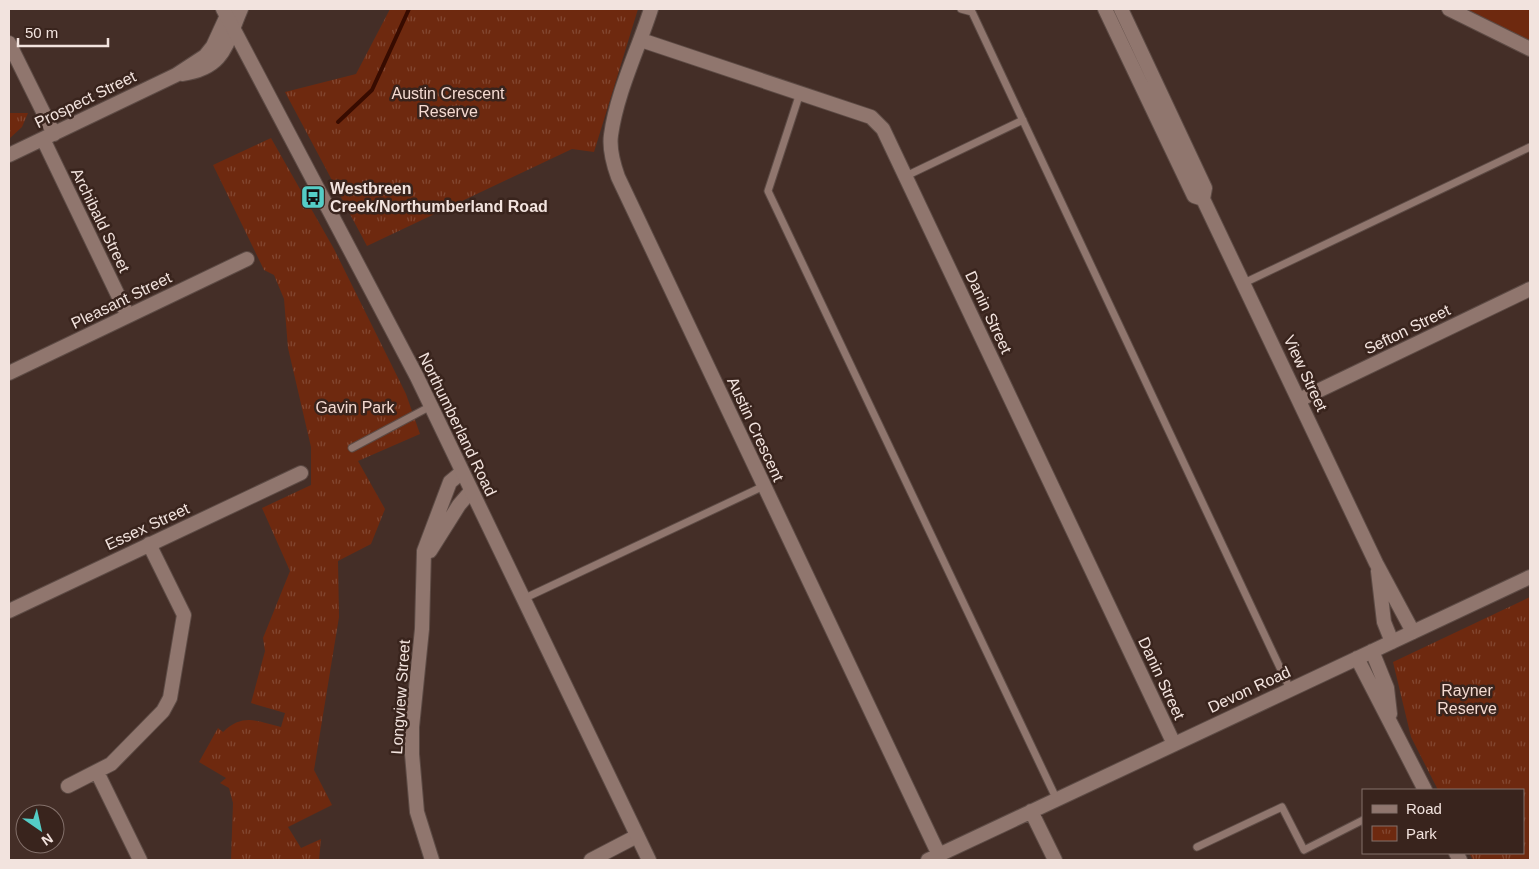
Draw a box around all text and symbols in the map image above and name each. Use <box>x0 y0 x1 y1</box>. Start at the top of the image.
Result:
scale bar <box>18 15 108 47</box>
text: 50 m <box>25 24 58 41</box>
street label: Prospect Street <box>32 67 139 131</box>
park label: Austin Crescent Reserve <box>392 85 505 120</box>
street label: Archibald Street <box>68 165 133 276</box>
place label: Westbreen Creek/Northumberland Road <box>330 180 548 215</box>
bus stop icon: Westbreen Creek/Northumberland Road <box>300 184 326 210</box>
street label: Danin Street <box>962 268 1015 357</box>
street label: Pleasant Street <box>68 269 175 332</box>
street label: Sefton Street <box>1362 301 1453 358</box>
street label: View Street <box>1281 333 1331 414</box>
street label: Northumberland Road <box>415 350 500 499</box>
street label: Austin Crescent <box>724 374 787 484</box>
park label: Gavin Park <box>315 399 396 416</box>
street label: Essex Street <box>103 499 192 553</box>
street label: Danin Street <box>1135 634 1188 723</box>
street label: Longview Street <box>388 639 413 755</box>
street label: Devon Road <box>1205 663 1293 716</box>
park label: Rayner Reserve <box>1437 682 1497 717</box>
legend <box>1362 789 1524 854</box>
text: Road <box>1406 800 1442 817</box>
north arrow <box>15 804 65 854</box>
text: Park <box>1406 825 1437 842</box>
text: N <box>39 830 56 849</box>

